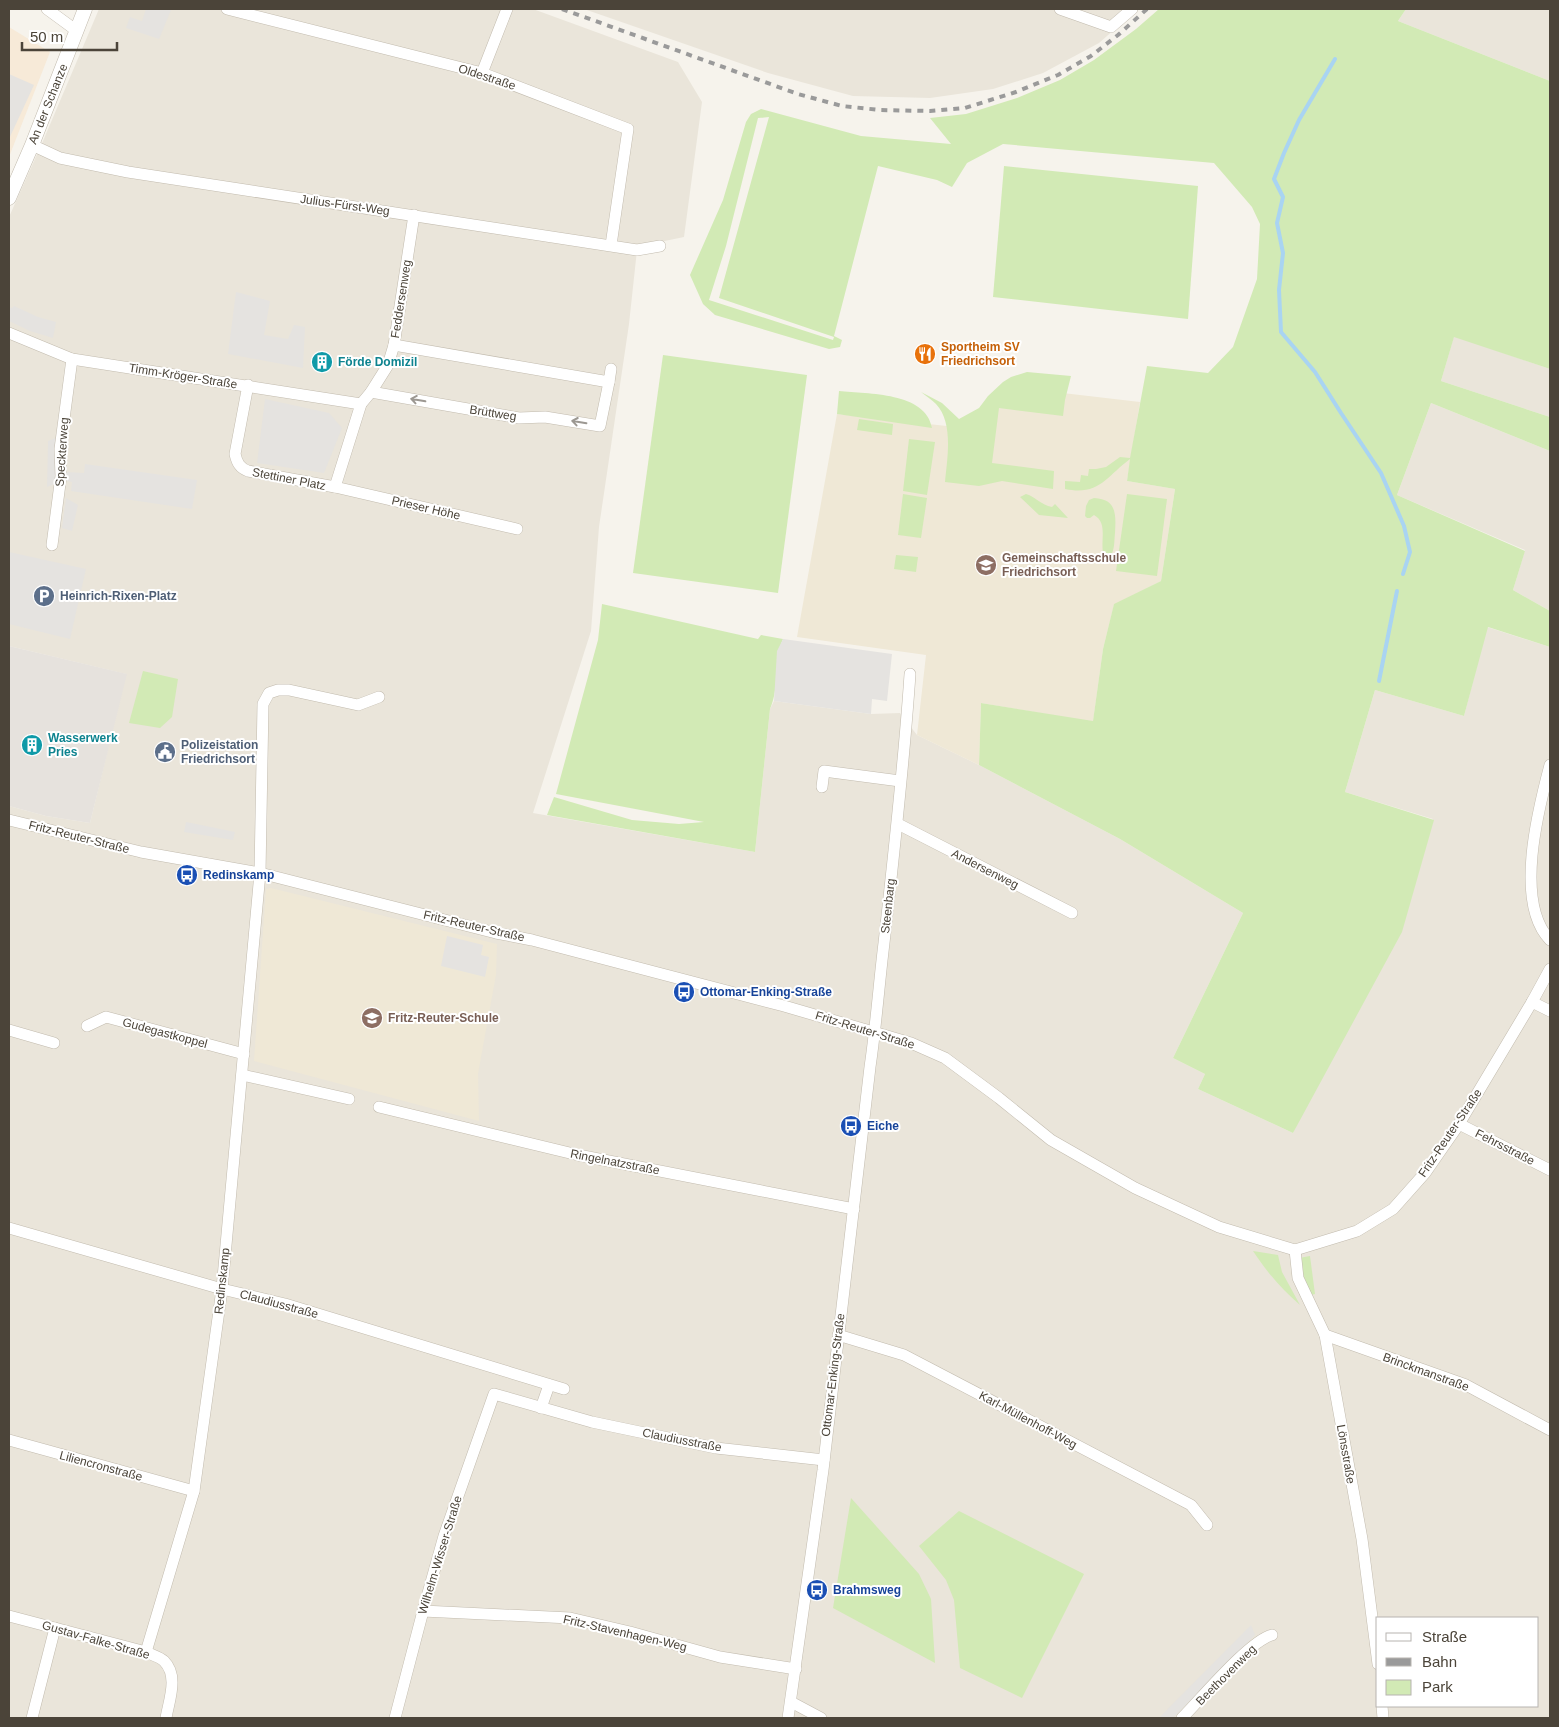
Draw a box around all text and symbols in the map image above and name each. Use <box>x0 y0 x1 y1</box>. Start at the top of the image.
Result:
scale bar <box>22 20 118 52</box>
text: 50 m <box>30 28 63 45</box>
street label: An der Schanze <box>26 61 71 146</box>
street label: Oldestraße <box>457 61 518 93</box>
street label: Julius-Fürst-Weg <box>299 192 391 218</box>
street label: Feddersenweg <box>388 259 414 339</box>
place label: Sportheim SV Friedrichsort <box>941 340 1020 368</box>
restaurant icon: Sportheim SV Friedrichsort <box>913 342 937 366</box>
building icon: Förde Domizil <box>310 350 334 374</box>
place label: Förde Domizil <box>338 355 417 369</box>
street label: Timm-Kröger-Straße <box>128 361 239 392</box>
one-way arrow <box>411 395 427 405</box>
street label: Brüttweg <box>469 402 517 424</box>
street label: Speckterweg <box>53 417 71 487</box>
one-way arrow <box>571 417 587 427</box>
street label: Stettiner Platz <box>251 465 327 493</box>
street label: Prieser Höhe <box>390 493 462 523</box>
place label: Gemeinschaftsschule Friedrichsort <box>1002 551 1126 579</box>
school or university icon: Gemeinschaftsschule Friedrichsort <box>974 553 998 577</box>
parking icon: Heinrich-Rixen-Platz <box>32 584 56 608</box>
place label: Heinrich-Rixen-Platz <box>60 589 177 603</box>
place label: Wasserwerk Pries <box>48 731 118 759</box>
building icon: Wasserwerk Pries <box>20 733 44 757</box>
place label: Polizeistation Friedrichsort <box>181 738 258 766</box>
public building icon: Polizeistation Friedrichsort <box>153 740 177 764</box>
street label: Fritz-Reuter-Straße <box>27 818 131 856</box>
street label: Andersenweg <box>949 846 1021 892</box>
bus stop icon: Redinskamp <box>175 863 199 887</box>
place label: Redinskamp <box>203 868 274 882</box>
street label: Steenbarg <box>878 878 898 934</box>
street label: Fritz-Reuter-Straße <box>422 908 526 945</box>
bus stop icon: Ottomar-Enking-Straße <box>672 980 696 1004</box>
place label: Ottomar-Enking-Straße <box>700 985 832 999</box>
school or university icon: Fritz-Reuter-Schule <box>360 1006 384 1030</box>
street label: Fritz-Reuter-Straße <box>814 1008 917 1052</box>
place label: Fritz-Reuter-Schule <box>388 1011 499 1025</box>
street label: Gudegastkoppel <box>121 1015 209 1051</box>
street label: Fritz-Reuter-Straße <box>1415 1086 1485 1180</box>
bus stop icon: Eiche <box>839 1114 863 1138</box>
place label: Eiche <box>867 1119 899 1133</box>
street label: Fehrsstraße <box>1473 1126 1537 1168</box>
street label: Ringelnatzstraße <box>569 1146 661 1178</box>
street label: Redinskamp <box>212 1247 232 1315</box>
street label: Claudiusstraße <box>238 1287 320 1321</box>
street label: Ottomar-Enking-Straße <box>818 1312 848 1437</box>
street label: Brinckmanstraße <box>1381 1350 1471 1394</box>
street label: Karl-Müllenhoff-Weg <box>977 1388 1079 1452</box>
street label: Lönsstraße <box>1334 1423 1358 1485</box>
street label: Claudiusstraße <box>641 1425 723 1455</box>
street label: Liliencronstraße <box>58 1448 144 1484</box>
street label: Wilhelm-Wisser-Straße <box>415 1494 465 1616</box>
bus stop icon: Brahmsweg <box>805 1578 829 1602</box>
place label: Brahmsweg <box>833 1583 901 1597</box>
street label: Fritz-Stavenhagen-Weg <box>562 1612 688 1654</box>
legend <box>1376 1617 1539 1707</box>
street label: Gustav-Falke-Straße <box>41 1618 152 1662</box>
text: Straße <box>1422 1628 1467 1645</box>
street label: Beethovenweg <box>1193 1642 1259 1708</box>
text: Bahn <box>1422 1653 1457 1670</box>
text: Park <box>1422 1678 1453 1695</box>

